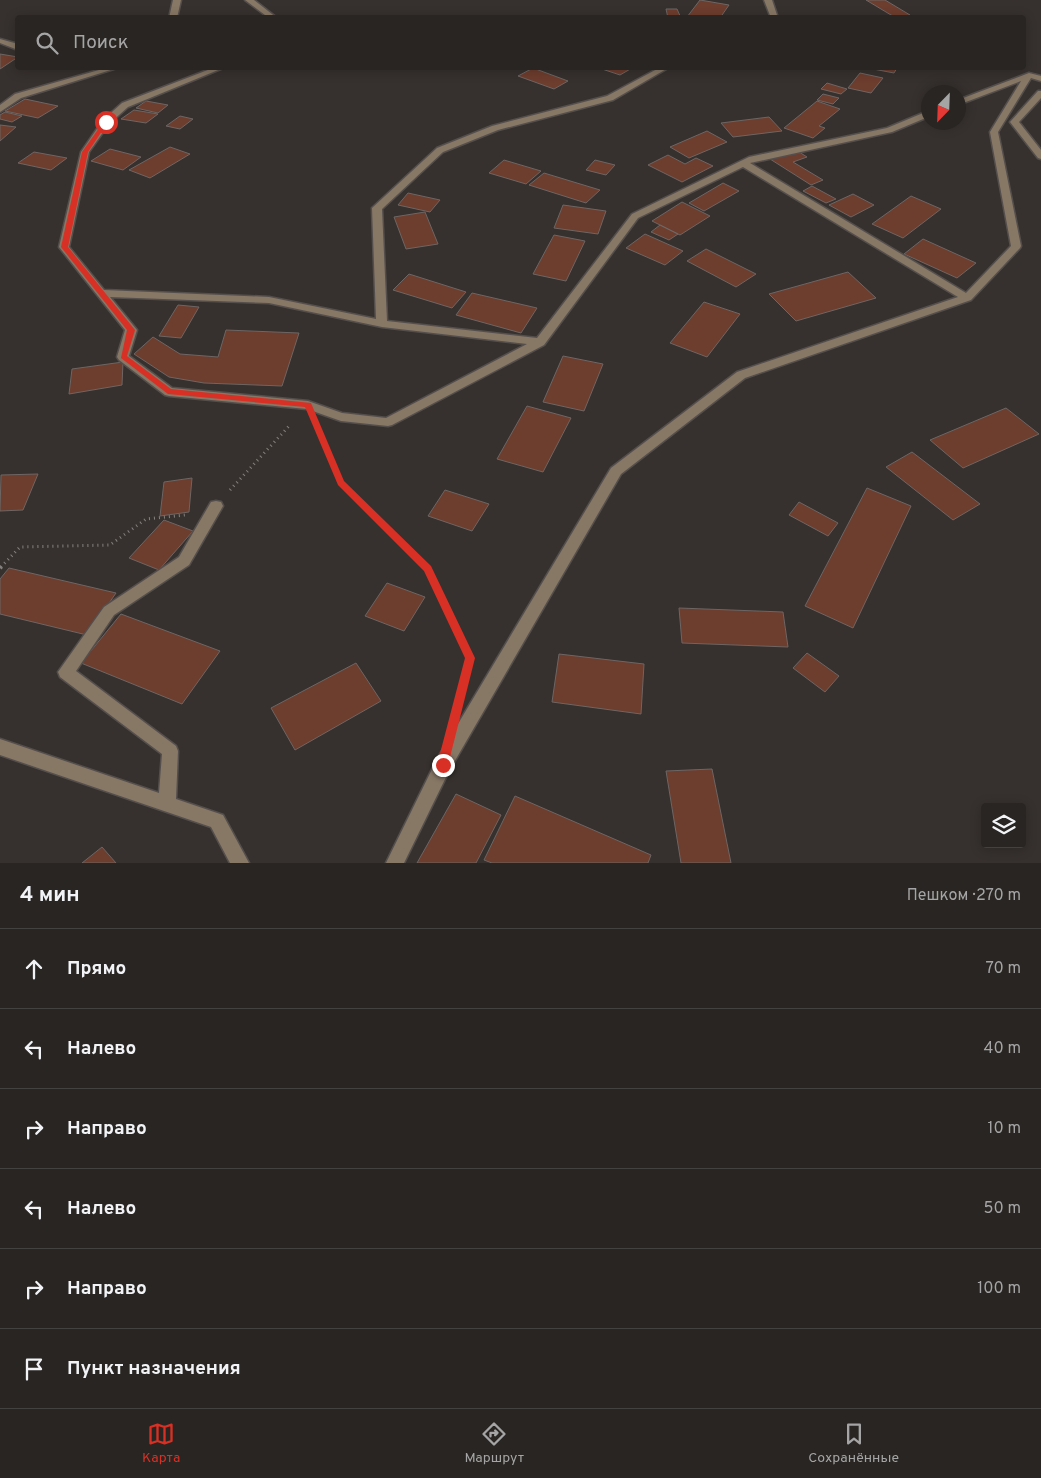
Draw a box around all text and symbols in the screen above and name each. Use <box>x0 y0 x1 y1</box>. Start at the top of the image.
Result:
search box <box>15 15 1026 70</box>
icon: search <box>33 29 61 57</box>
text: Поиск <box>73 31 129 55</box>
north arrow <box>921 85 966 130</box>
route start <box>95 111 118 134</box>
route end <box>432 754 455 777</box>
map controls <box>981 803 1026 848</box>
button: layers <box>981 803 1026 848</box>
text: 4 мин <box>20 882 80 909</box>
text: Пешком · 270 m <box>907 886 1021 906</box>
icon: ahead <box>20 955 48 983</box>
text: Прямо <box>67 957 126 981</box>
text: 70 m <box>986 959 1021 979</box>
icon: left <box>20 1035 48 1063</box>
text: Налево <box>67 1037 136 1061</box>
text: 40 m <box>983 1039 1021 1059</box>
icon: right <box>20 1115 48 1143</box>
text: Направо <box>67 1117 147 1141</box>
text: 10 m <box>987 1119 1021 1139</box>
icon: left <box>20 1195 48 1223</box>
text: Налево <box>67 1197 136 1221</box>
text: 50 m <box>984 1199 1021 1219</box>
icon: right <box>20 1275 48 1303</box>
text: Направо <box>67 1277 147 1301</box>
text: 100 m <box>977 1279 1021 1299</box>
icon: arrive <box>20 1355 48 1383</box>
text: Пункт назначения <box>67 1357 241 1381</box>
tab: Карта <box>142 1420 180 1467</box>
tab: Маршрут <box>464 1420 524 1467</box>
tab: Сохранённые <box>808 1420 899 1467</box>

